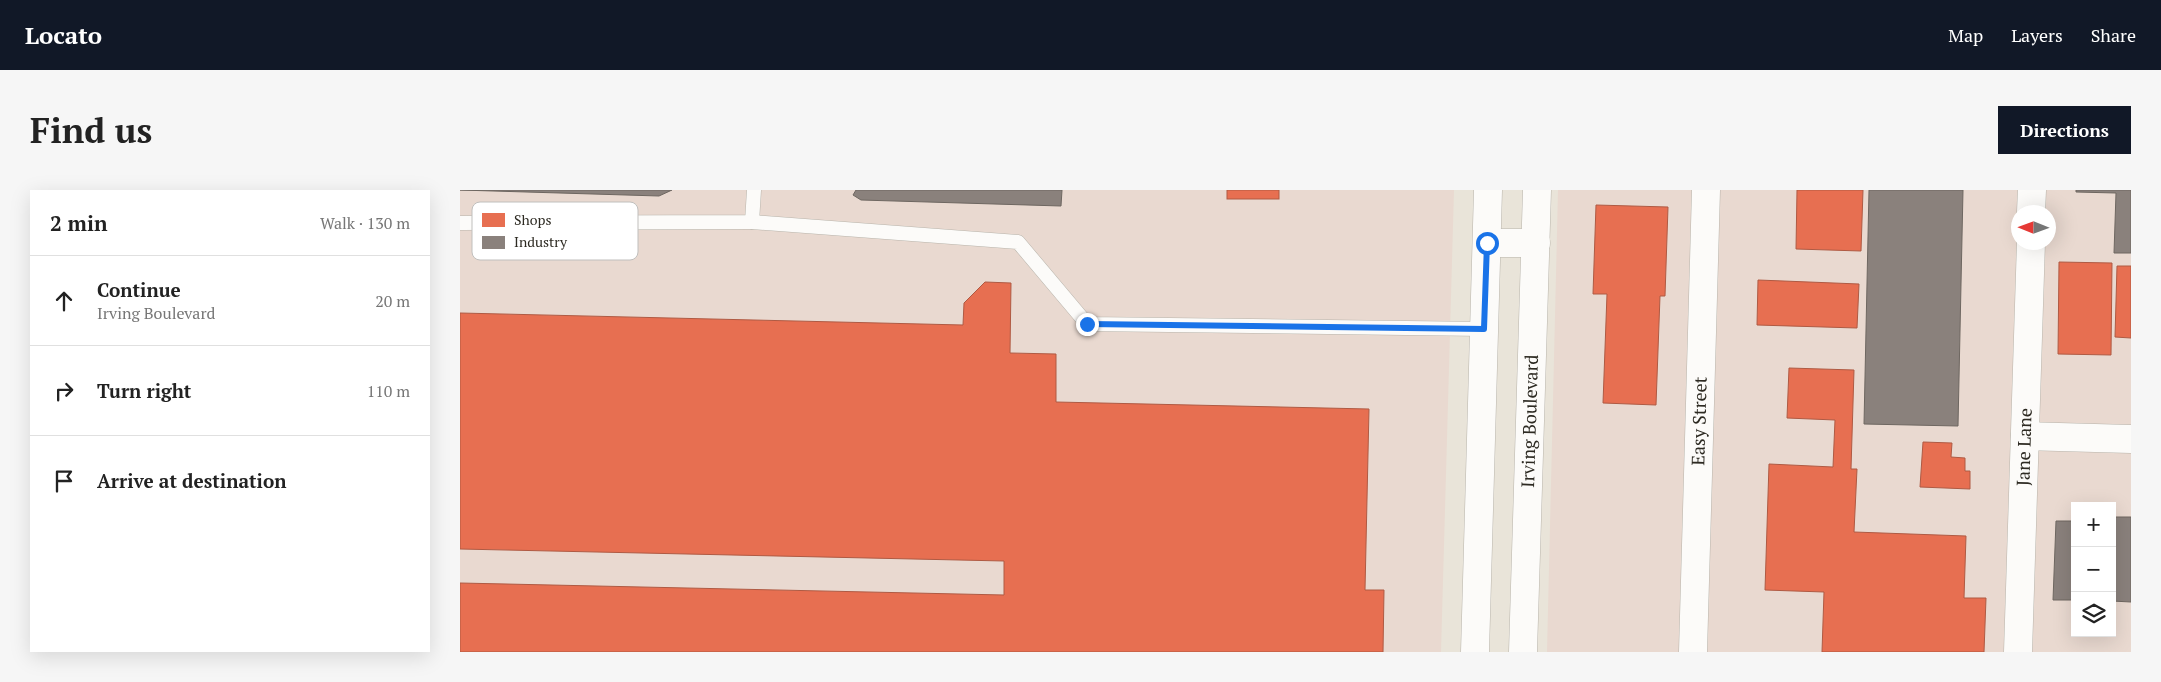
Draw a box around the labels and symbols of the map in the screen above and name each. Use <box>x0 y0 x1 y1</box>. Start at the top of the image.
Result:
legend <box>472 202 638 260</box>
north arrow <box>2011 205 2056 250</box>
text: Shops <box>514 210 551 229</box>
text: Industry <box>514 232 568 251</box>
route start <box>1476 232 1499 255</box>
route end <box>1076 313 1099 336</box>
street label: Irving Boulevard <box>1515 354 1543 488</box>
street label: Easy Street <box>1685 376 1712 466</box>
street label: Jane Lane <box>2010 408 2037 486</box>

